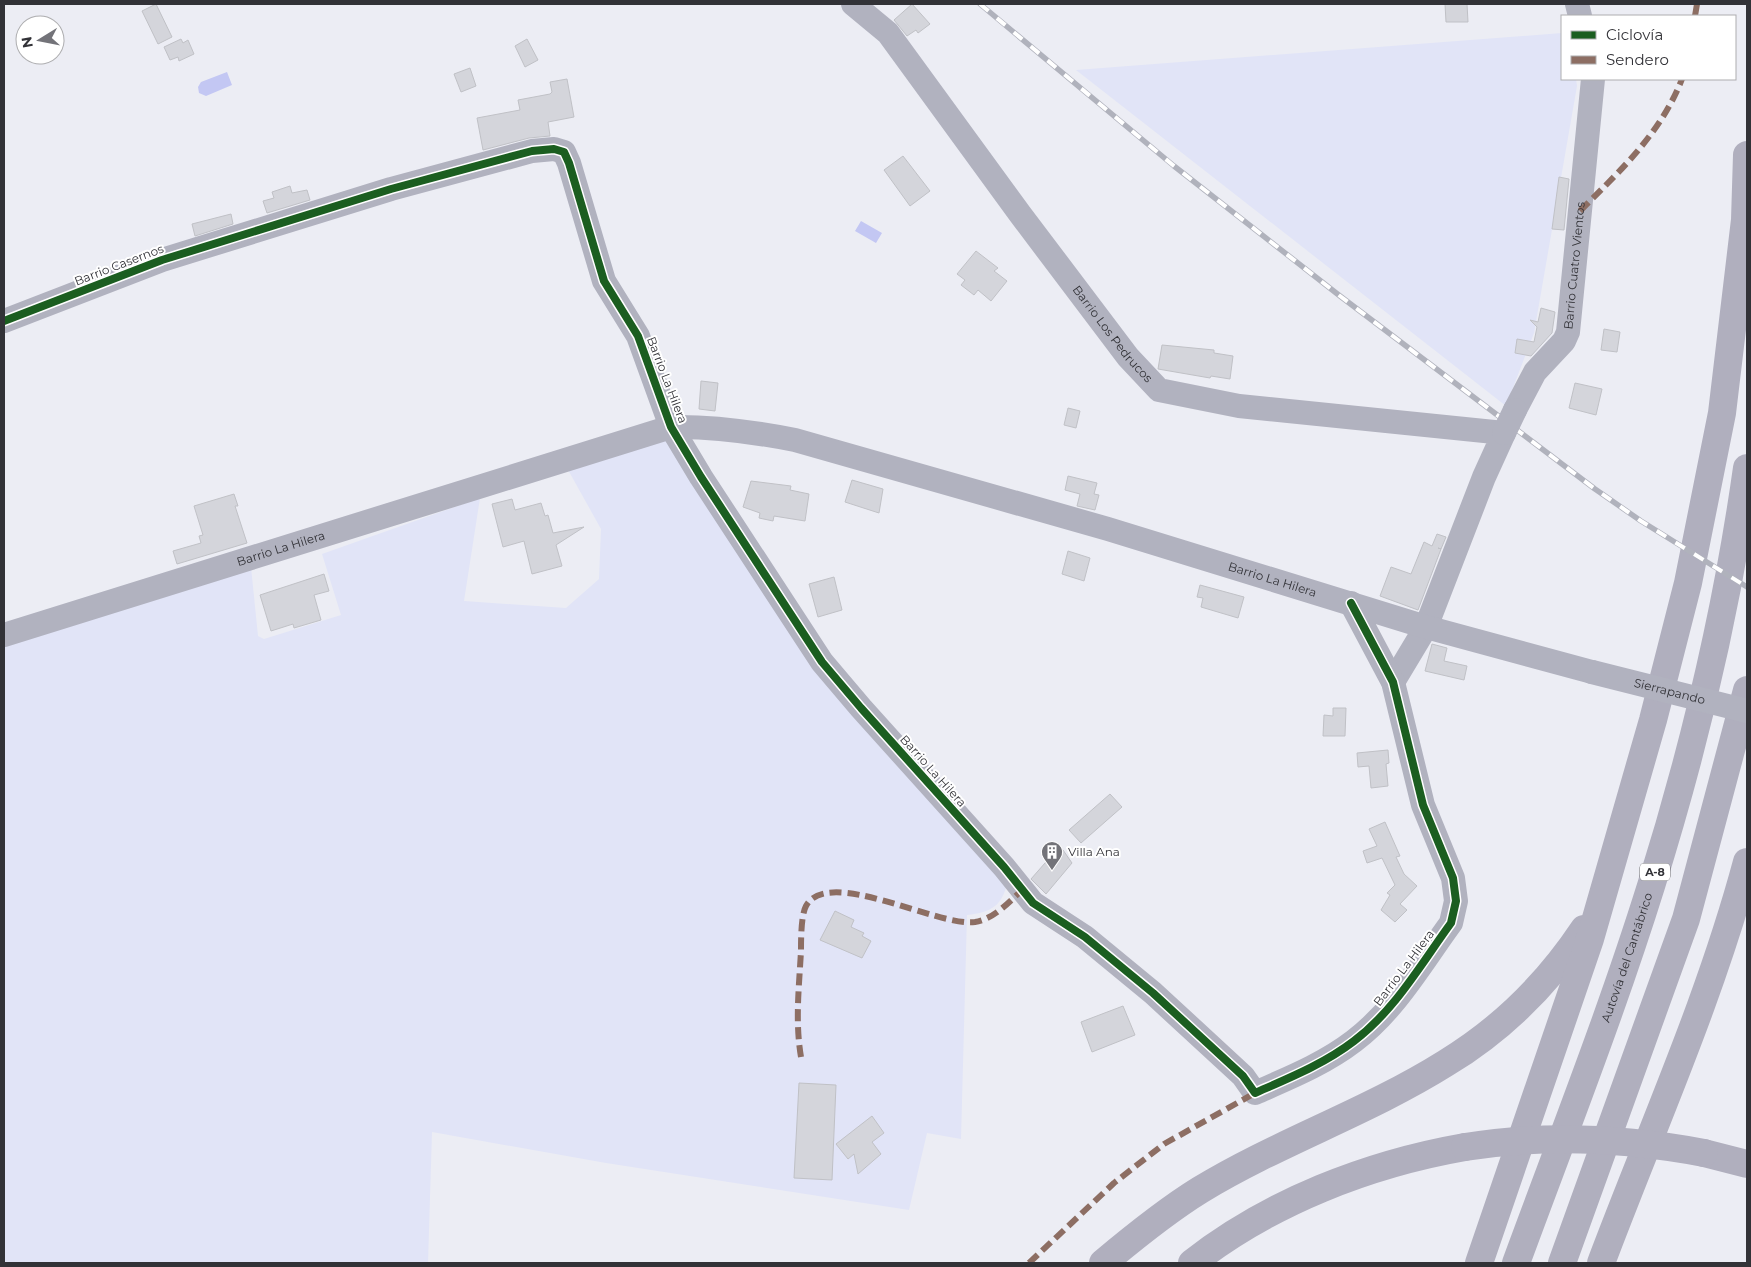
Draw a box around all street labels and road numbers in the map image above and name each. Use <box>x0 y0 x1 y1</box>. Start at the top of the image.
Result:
street label: Barrio Cuatro Vientos <box>1560 201 1588 330</box>
street label: Barrio Casernos <box>72 241 166 288</box>
street label: Barrio Los Pedrucos <box>1070 282 1156 385</box>
street label: Barrio La Hilera <box>644 334 691 425</box>
street label: Barrio La Hilera <box>235 527 327 569</box>
street label: Barrio La Hilera <box>1226 558 1319 600</box>
street label: Sierrapando <box>1632 675 1707 707</box>
street label: Barrio La Hilera <box>897 732 970 810</box>
road number: A-8 <box>1640 864 1670 880</box>
street label: Autovía del Cantábrico <box>1598 891 1655 1024</box>
street label: Barrio La Hilera <box>1370 927 1437 1009</box>

